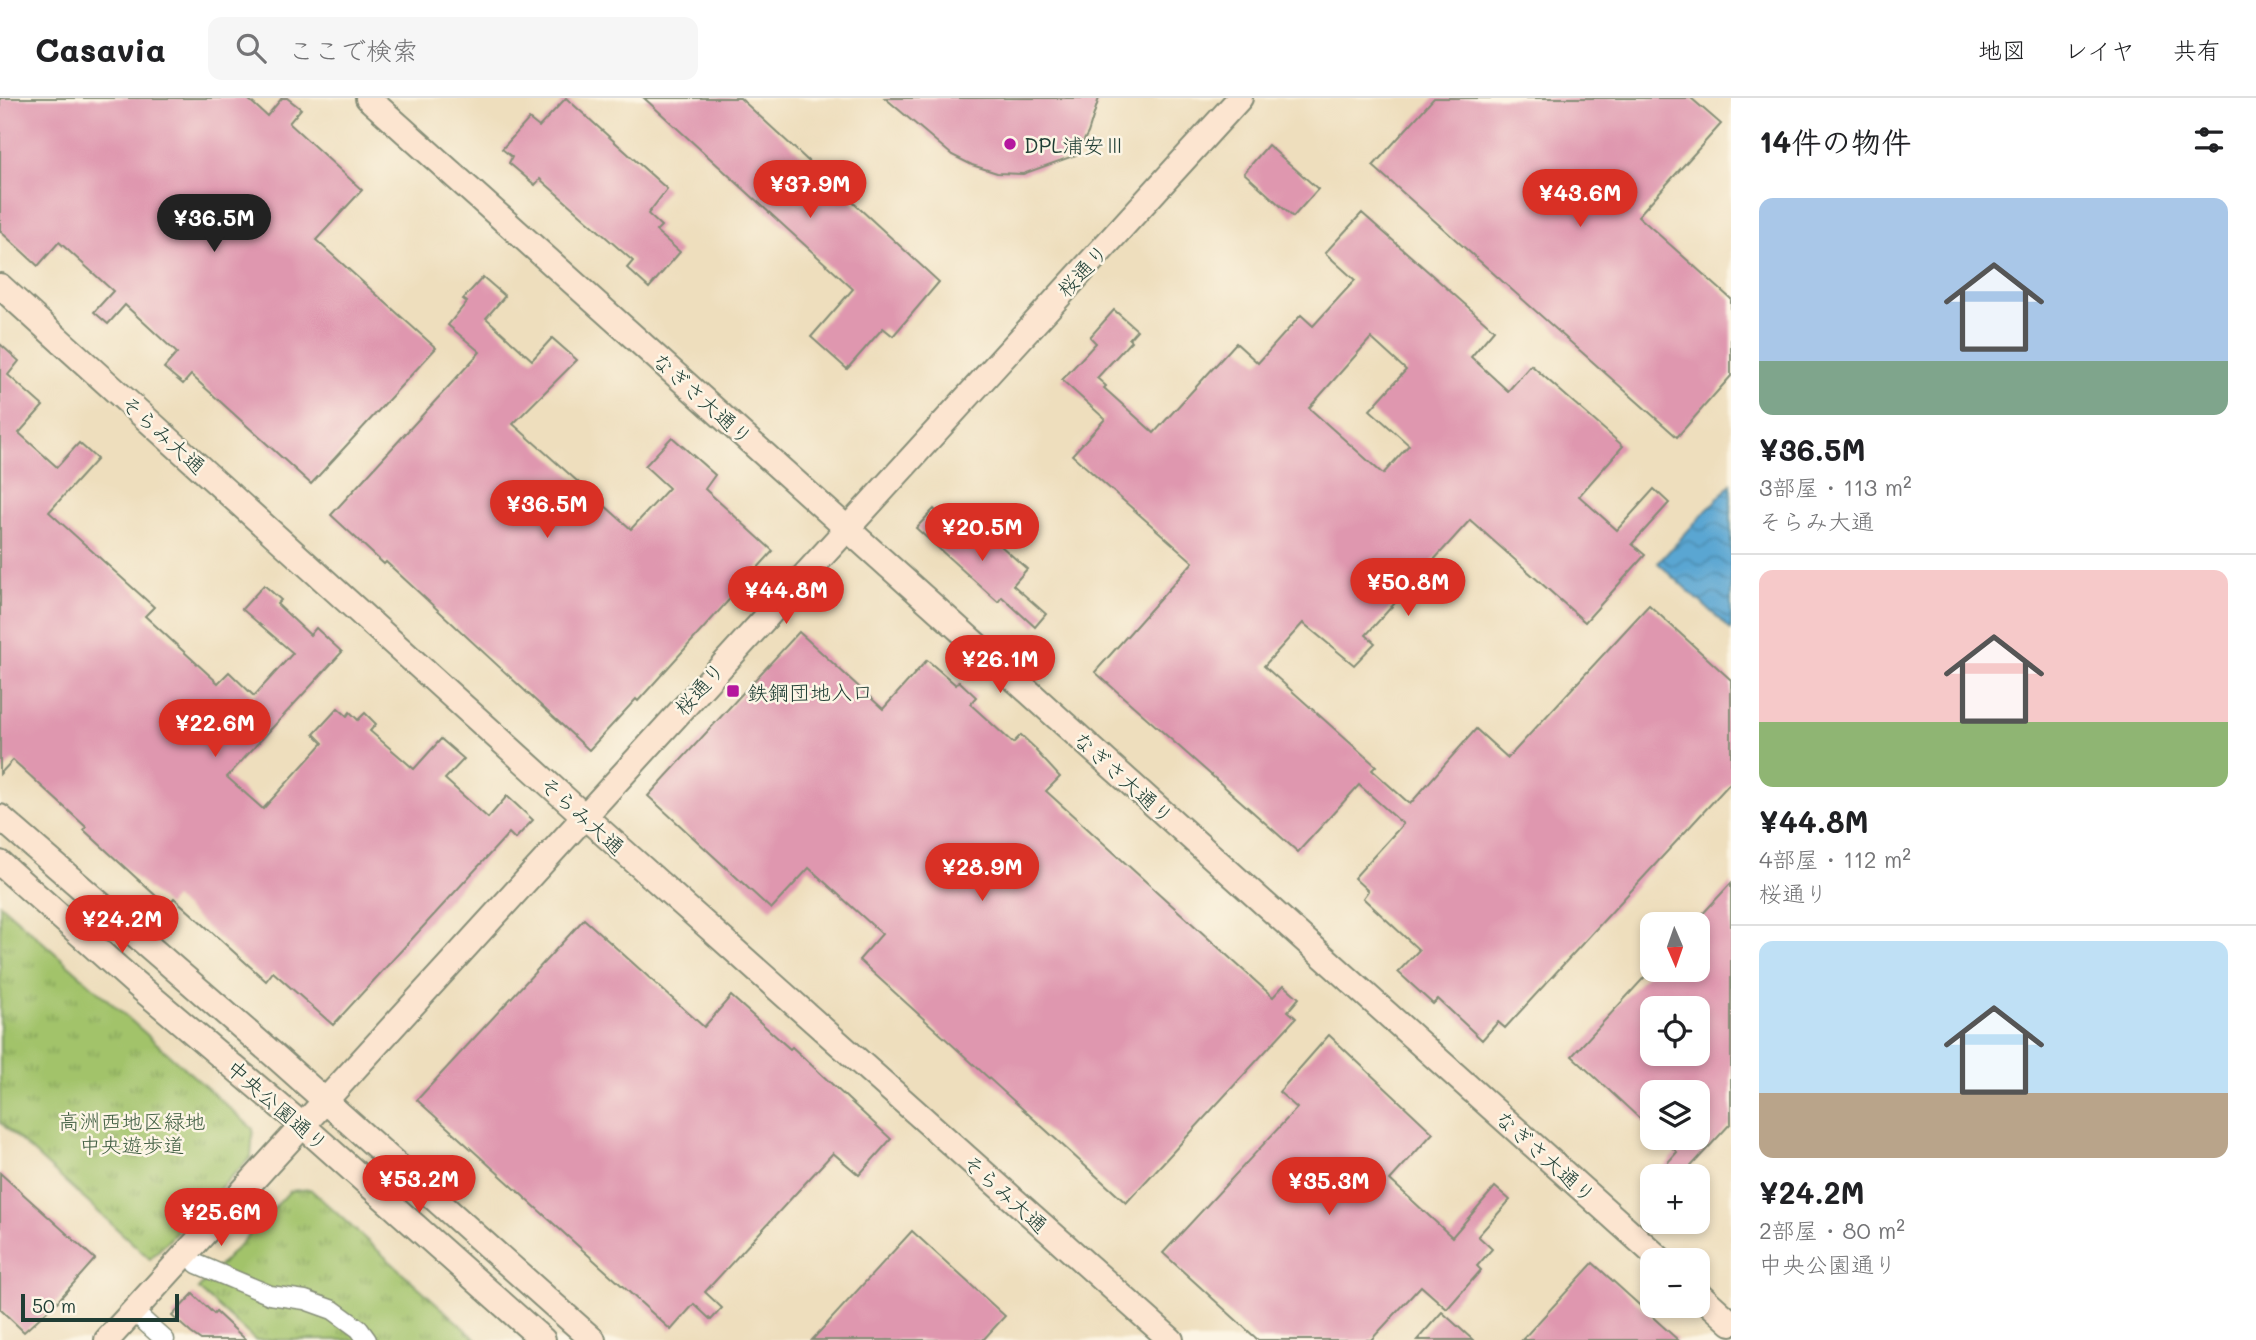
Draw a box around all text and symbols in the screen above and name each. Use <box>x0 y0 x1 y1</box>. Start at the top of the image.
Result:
search box <box>208 17 698 80</box>
text: Casavia <box>35 27 166 70</box>
icon: search <box>232 29 270 67</box>
text: ここで検索 <box>288 33 418 67</box>
text: 地図 <box>1978 34 2026 65</box>
text: レイヤ <box>2064 34 2135 65</box>
text: 共有 <box>2173 34 2221 65</box>
text: 14件の物件 <box>1759 121 1911 161</box>
icon: filters <box>2190 121 2228 159</box>
place label: DPL浦安Ⅲ <box>1024 131 1125 158</box>
marker: DPL浦安Ⅲ <box>1002 136 1018 152</box>
pin: ¥37.9M <box>753 160 867 220</box>
text: ¥37.9M <box>769 168 851 198</box>
pin: ¥43.6M <box>1523 170 1637 229</box>
text: ¥43.6M <box>1538 177 1622 207</box>
pin: ¥36.5M <box>157 194 271 254</box>
text: ¥36.5M <box>173 202 255 232</box>
street label: 桜通り <box>1051 238 1113 302</box>
icon: home <box>1931 244 2057 370</box>
street label: なぎさ大通り <box>647 346 759 450</box>
street label: そらみ大通 <box>116 389 212 479</box>
text: ¥36.5M <box>1759 429 1866 469</box>
text: 3部屋 · 113 m² <box>1759 472 1912 502</box>
pin: ¥36.5M <box>490 480 604 540</box>
text: ¥36.5M <box>506 488 588 518</box>
pin: ¥20.5M <box>925 504 1039 563</box>
text: そらみ大通 <box>1759 506 1874 536</box>
text: ¥20.5M <box>941 511 1023 541</box>
pin: ¥50.8M <box>1351 559 1465 618</box>
pin: ¥44.8M <box>729 566 843 626</box>
text: ¥50.8M <box>1366 566 1450 596</box>
text: ¥44.8M <box>744 574 828 604</box>
icon: home <box>1931 616 2057 742</box>
pin: ¥26.1M <box>943 636 1057 695</box>
text: ¥26.1M <box>961 643 1039 673</box>
street label: 桜通り <box>668 656 730 720</box>
place label: 鉄鋼団地入口 <box>747 678 873 705</box>
marker: 鉄鋼団地入口 <box>725 683 741 699</box>
pin: ¥22.6M <box>158 700 272 759</box>
text: ¥22.6M <box>175 707 255 737</box>
street label: なぎさ大通り <box>1068 725 1180 829</box>
street label: そらみ大通 <box>535 770 631 860</box>
text: ¥44.8M <box>1759 801 1869 841</box>
pin: ¥28.9M <box>925 844 1039 903</box>
text: 4部屋 · 112 m² <box>1759 844 1911 874</box>
text: ¥28.9M <box>941 851 1023 881</box>
text: 桜通り <box>1759 878 1828 908</box>
pin: ¥24.2M <box>65 896 179 955</box>
text: ¥24.2M <box>81 903 163 933</box>
north arrow <box>1640 912 1710 982</box>
map controls <box>1640 912 1710 1318</box>
icon: home <box>1931 987 2057 1113</box>
button: locate <box>1640 996 1710 1066</box>
street label: 中央公園通り <box>222 1053 334 1157</box>
button: layers <box>1640 1080 1710 1150</box>
street label: なぎさ大通り <box>1490 1104 1602 1208</box>
park label: 高洲西地区緑地 中央遊歩道 <box>59 1107 206 1158</box>
street label: そらみ大通 <box>958 1148 1054 1238</box>
pin: ¥53.2M <box>362 1156 476 1215</box>
pin: ¥35.3M <box>1272 1158 1386 1217</box>
text: ¥53.2M <box>379 1163 459 1193</box>
button: + <box>1640 1164 1710 1234</box>
text: ¥35.3M <box>1288 1165 1370 1195</box>
text: ¥24.2M <box>1759 1172 1865 1212</box>
pin: ¥25.6M <box>164 1188 278 1248</box>
text: ¥25.6M <box>181 1196 261 1226</box>
text: 2部屋 · 80 m² <box>1759 1215 1905 1245</box>
button: − <box>1640 1248 1710 1318</box>
text: 中央公園通り <box>1759 1249 1897 1279</box>
scale bar <box>21 1291 178 1323</box>
text: 50 m <box>32 1293 76 1318</box>

